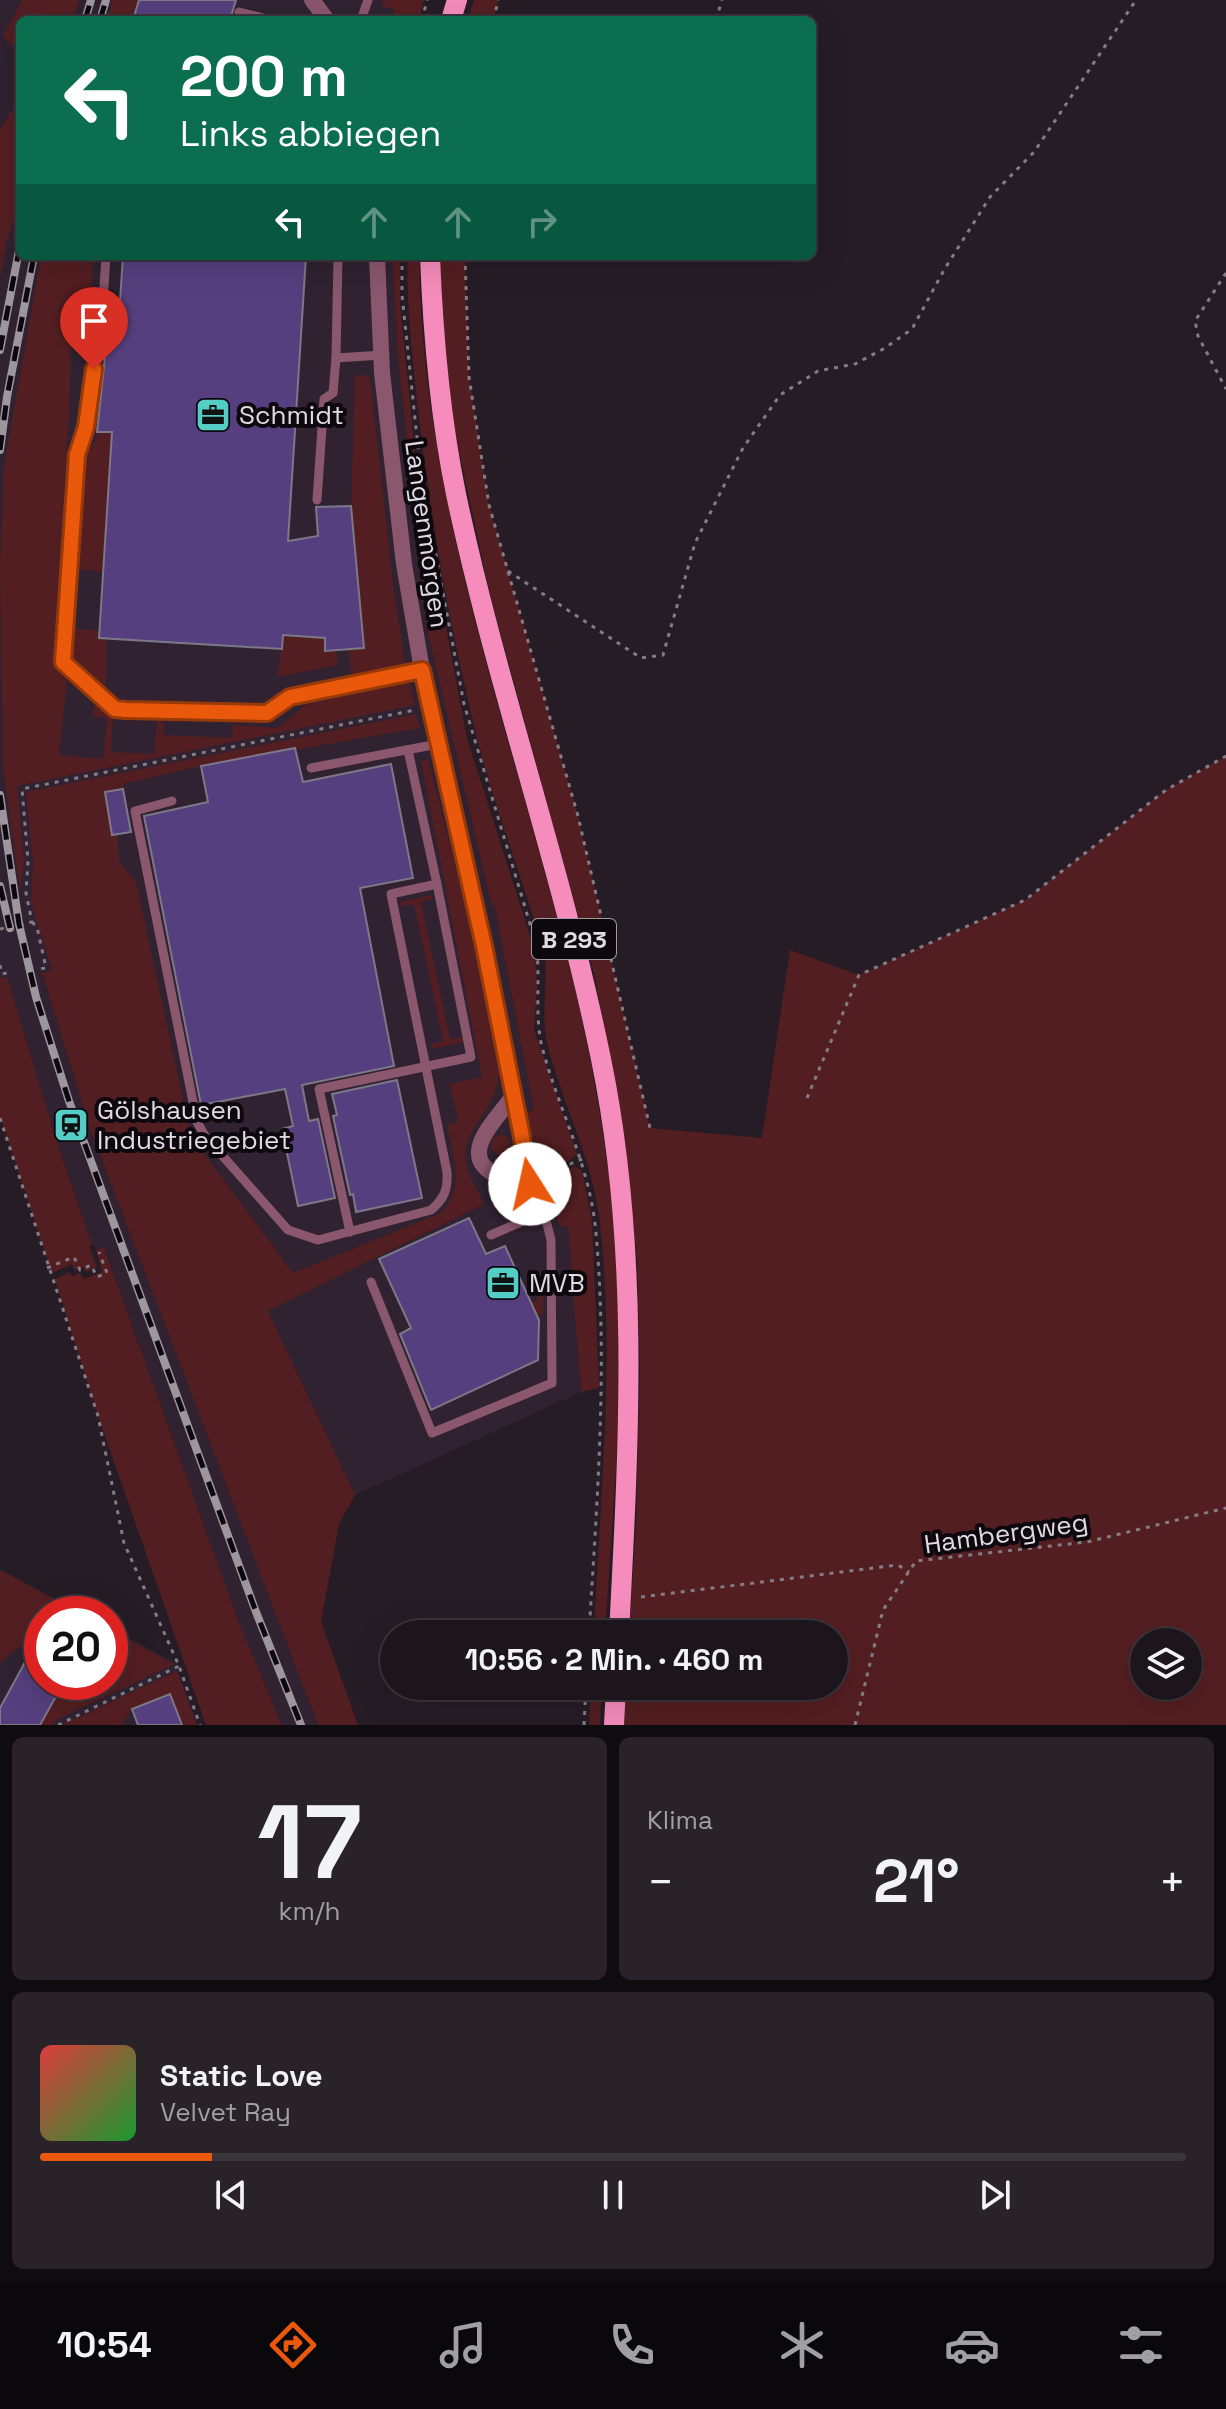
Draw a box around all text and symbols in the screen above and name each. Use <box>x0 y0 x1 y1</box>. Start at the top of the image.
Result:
text: 200 m <box>180 41 348 112</box>
icon: left <box>48 48 152 152</box>
text: Links abbiegen <box>180 111 441 157</box>
icon: left <box>268 200 312 244</box>
icon: ahead <box>352 200 396 244</box>
icon: ahead <box>436 200 480 244</box>
icon: right <box>520 200 564 244</box>
pin <box>60 287 128 369</box>
icon: arrive <box>72 299 116 343</box>
office icon: Schmidt <box>194 396 232 434</box>
place label: Schmidt <box>239 398 344 432</box>
street label: Langenmorgen <box>397 438 457 630</box>
road number: B 293 <box>532 919 616 959</box>
place label: Gölshausen Industriegebiet <box>97 1093 291 1157</box>
station icon: Gölshausen Industriegebiet <box>52 1106 90 1144</box>
position arrow <box>488 1142 572 1226</box>
office icon: MVB <box>484 1264 522 1302</box>
place label: MVB <box>529 1266 585 1300</box>
street label: Hambergweg <box>922 1505 1090 1561</box>
speed limit sign: 20 <box>24 1596 128 1700</box>
map controls <box>1130 1628 1202 1700</box>
button: layers <box>1130 1628 1202 1700</box>
text: 10:56 · 2 Min. · 460 m <box>465 1640 763 1679</box>
text: 17 <box>257 1776 362 1908</box>
text: Klima <box>647 1803 713 1837</box>
text: 21° <box>873 1843 960 1920</box>
text: − <box>647 1854 674 1910</box>
text: + <box>1159 1854 1186 1910</box>
text: km/h <box>279 1894 340 1928</box>
text: Static Love <box>160 2056 323 2095</box>
text: Velvet Ray <box>160 2095 291 2129</box>
icon: previous <box>209 2173 253 2217</box>
icon: pause <box>591 2173 635 2217</box>
icon: next <box>973 2173 1017 2217</box>
icon: directions <box>265 2317 321 2373</box>
icon: music <box>435 2317 491 2373</box>
icon: phone <box>604 2317 660 2373</box>
icon: climate <box>774 2317 830 2373</box>
icon: car <box>944 2317 1000 2373</box>
icon: filters <box>1113 2317 1169 2373</box>
text: 10:54 <box>57 2322 152 2368</box>

